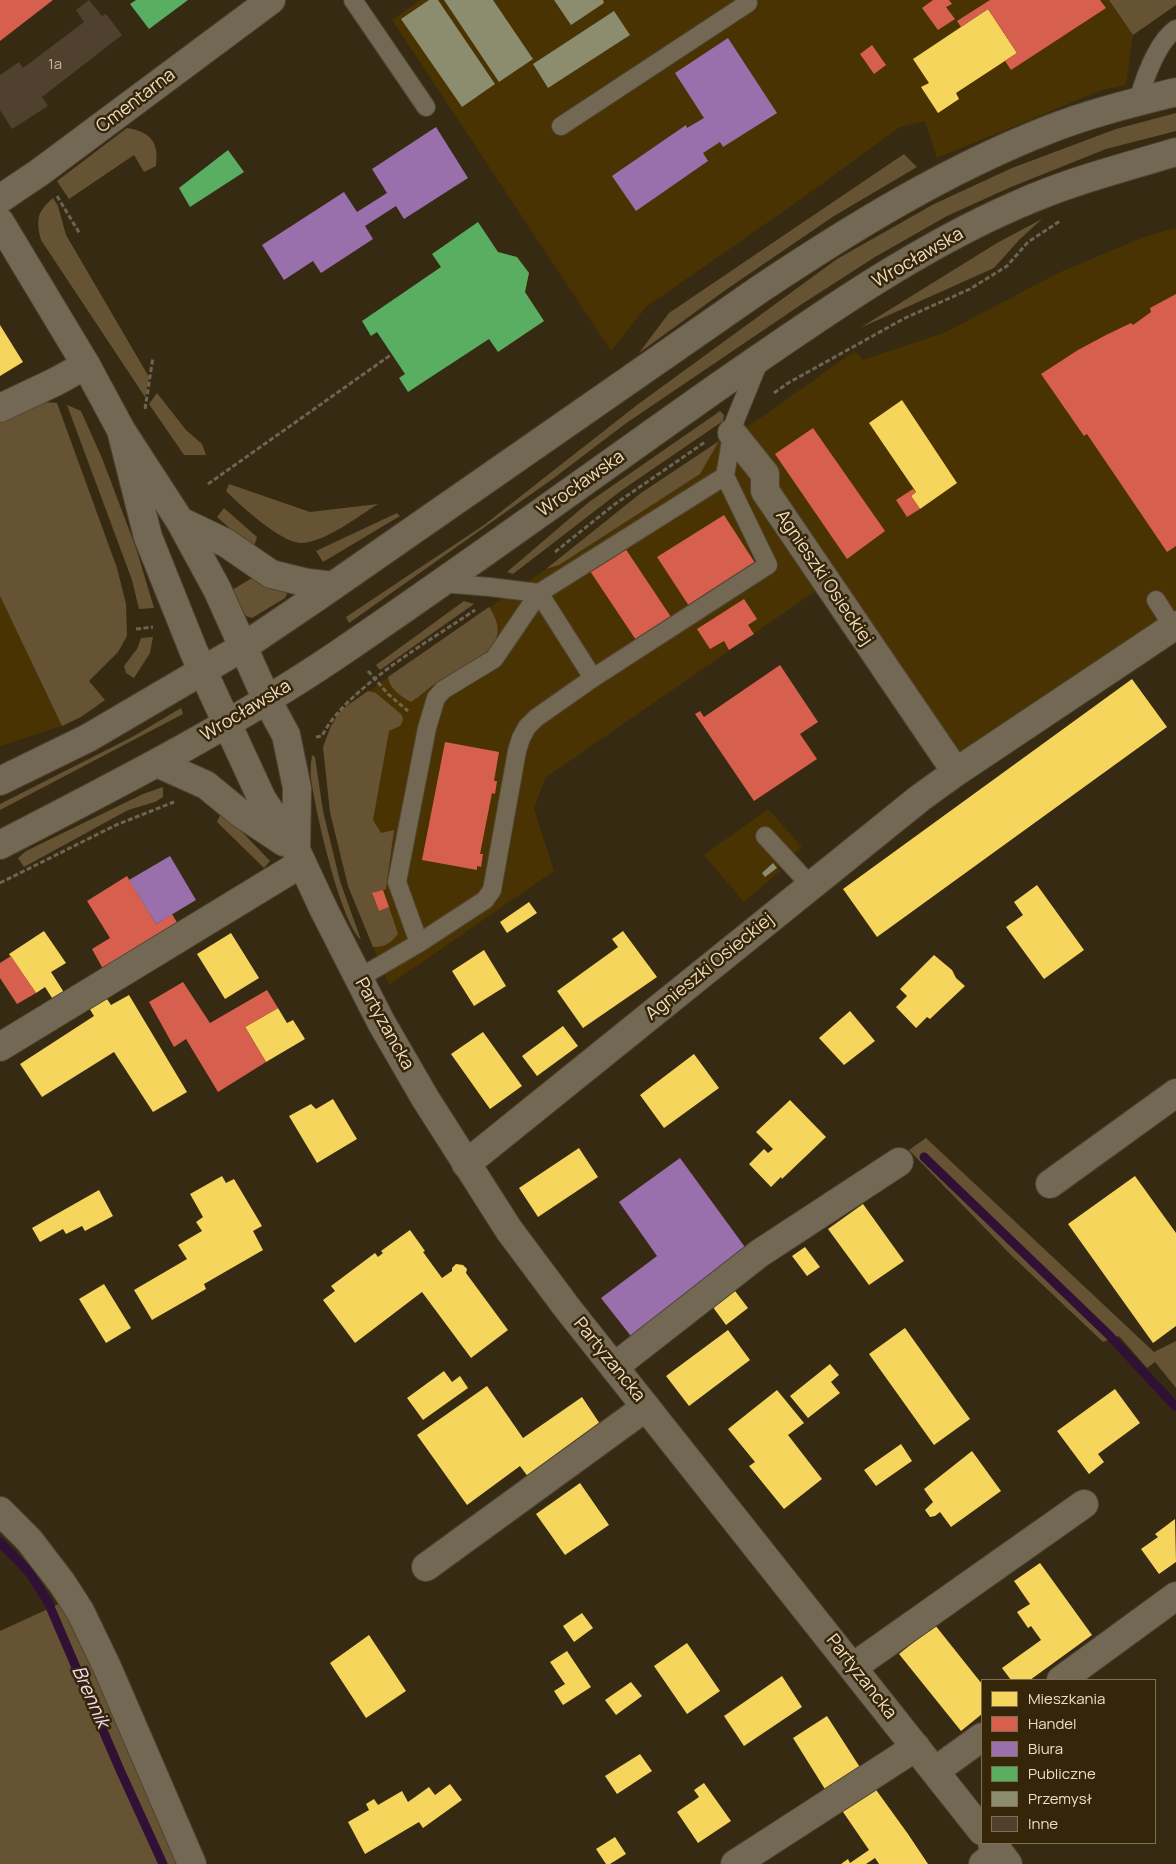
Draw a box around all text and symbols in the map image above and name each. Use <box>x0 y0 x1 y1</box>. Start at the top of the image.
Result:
house number: 1a <box>48 56 62 74</box>
street label: Cmentarna <box>92 64 180 138</box>
street label: Wrocławska <box>869 223 967 293</box>
street label: Wrocławska <box>533 446 629 522</box>
street label: Agnieszki Osieckiej <box>771 506 877 650</box>
street label: Wrocławska <box>197 676 295 746</box>
street label: Agnieszki Osieckiej <box>642 909 778 1025</box>
street label: Partyzancka <box>350 974 418 1074</box>
street label: Partyzancka <box>569 1314 649 1406</box>
street label: Partyzancka <box>821 1630 901 1724</box>
water label: Brennik <box>66 1662 114 1732</box>
legend <box>981 1679 1156 1844</box>
text: Mieszkania <box>1028 1688 1105 1709</box>
text: Handel <box>1028 1713 1077 1734</box>
text: Biura <box>1028 1738 1063 1759</box>
text: Publiczne <box>1028 1763 1096 1784</box>
text: Przemysł <box>1028 1788 1092 1809</box>
text: Inne <box>1028 1813 1058 1834</box>

